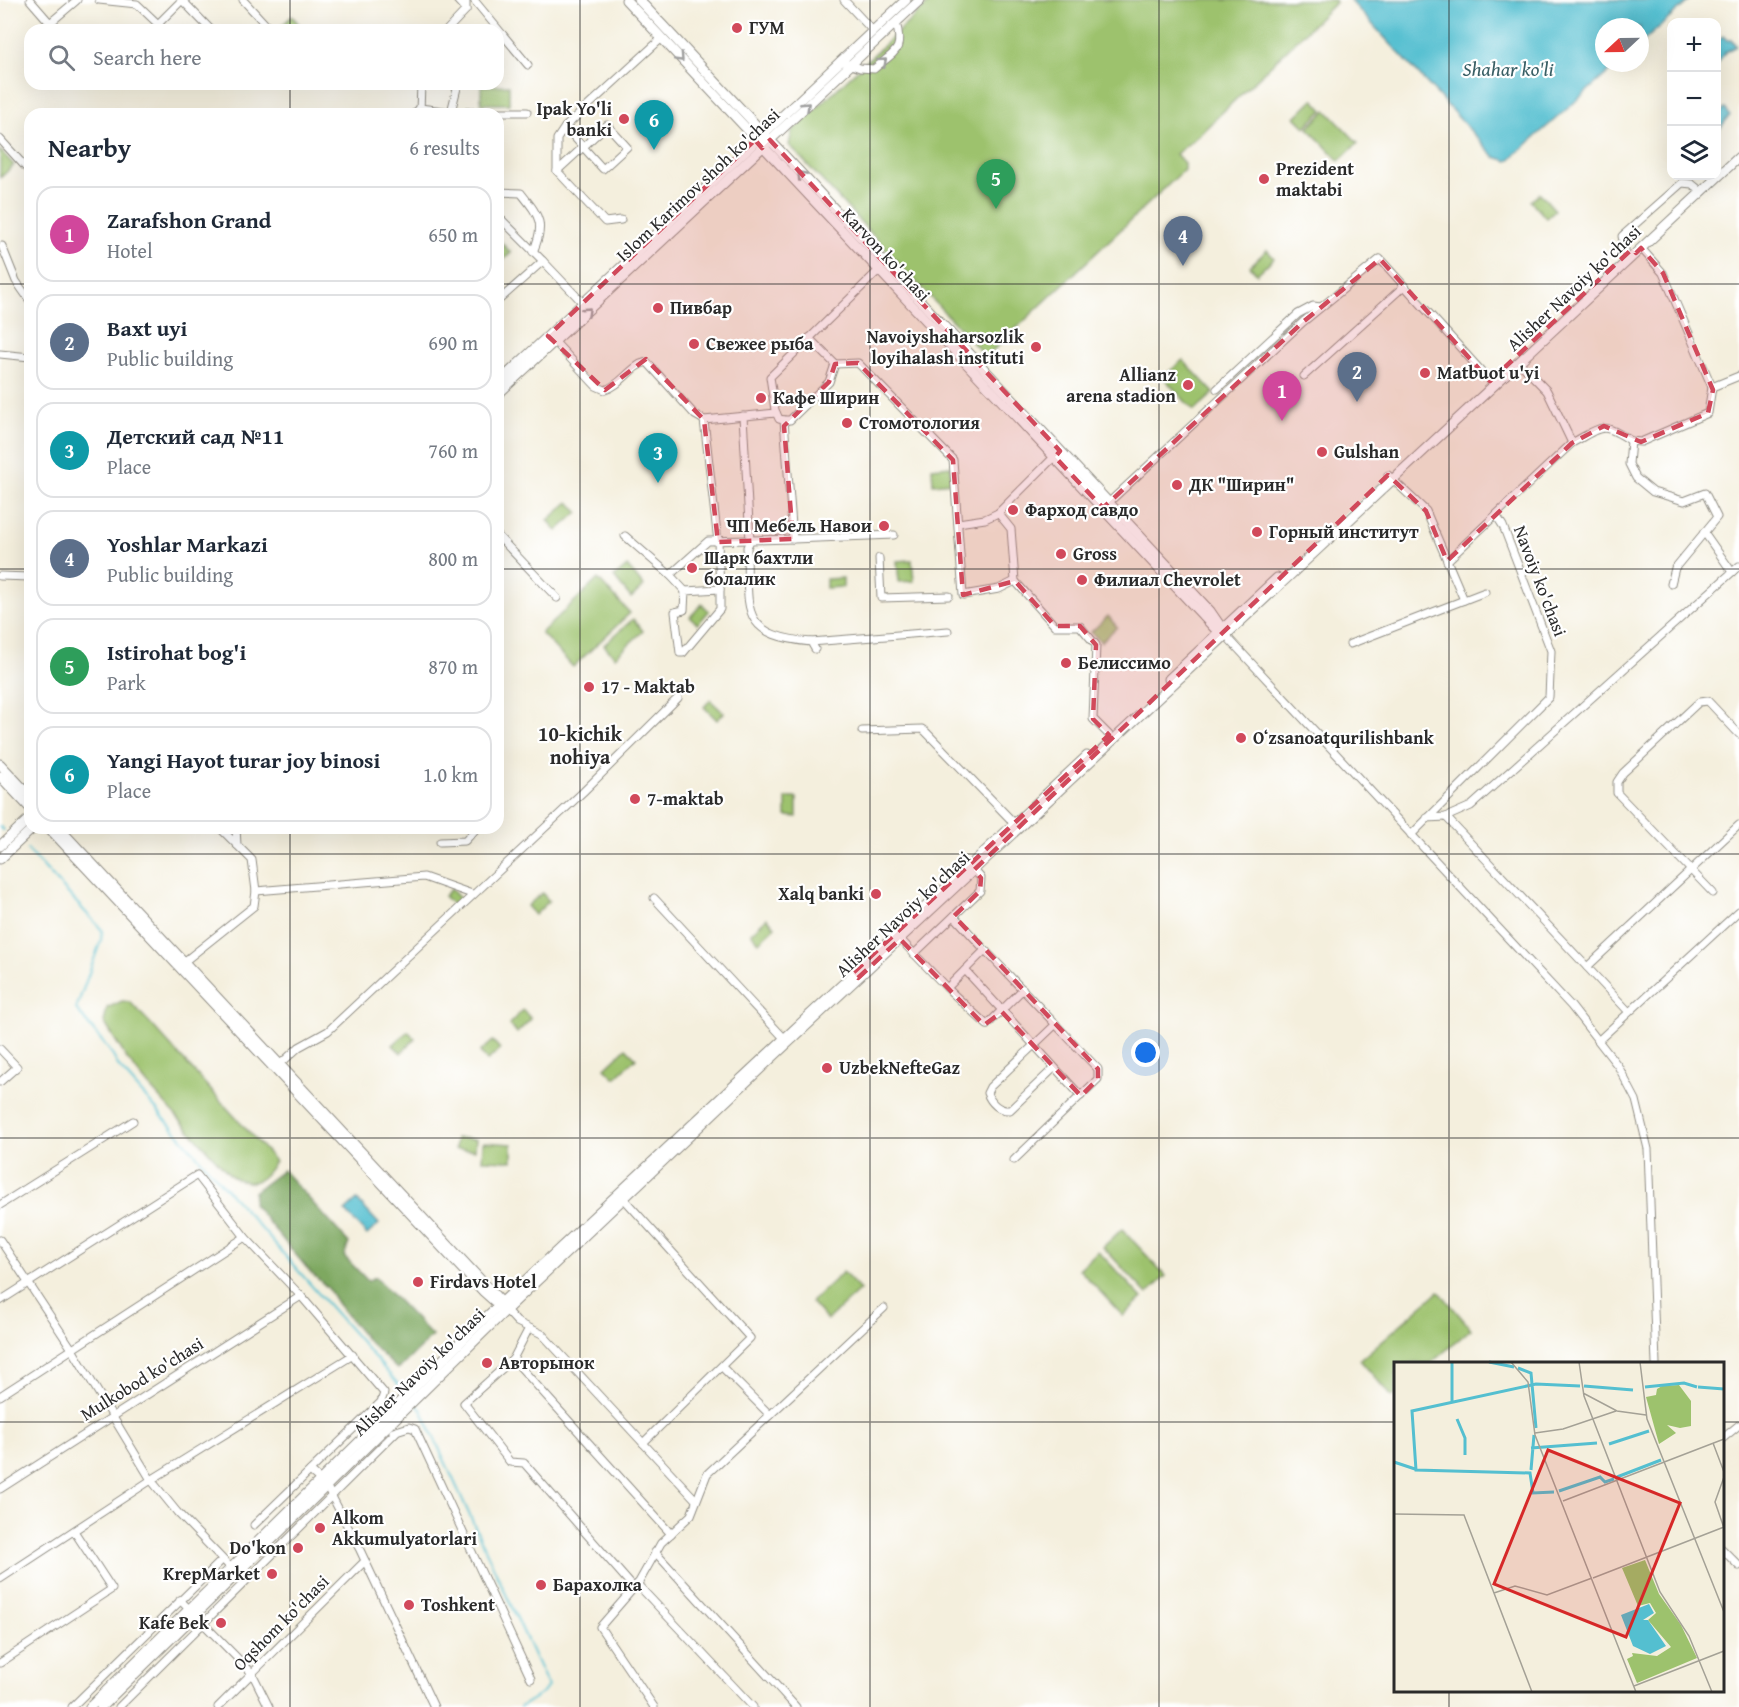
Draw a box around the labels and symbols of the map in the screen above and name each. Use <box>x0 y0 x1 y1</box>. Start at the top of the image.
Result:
place label: ГУМ <box>749 14 785 41</box>
north arrow <box>1595 18 1649 72</box>
marker: ГУМ <box>730 21 744 35</box>
one-way arrow <box>673 51 684 62</box>
water label: Shahar ko'li <box>1462 54 1554 83</box>
one-way arrow <box>876 58 887 69</box>
place label: Ipak Yo'li banki <box>536 95 612 143</box>
pin: 6 <box>634 100 674 150</box>
street label: Islom Karimov shoh ko'chasi <box>610 101 786 268</box>
one-way arrow <box>800 102 810 113</box>
marker: Ipak Yo'li banki <box>617 112 631 126</box>
place label: Prezident maktabi <box>1276 155 1354 203</box>
pin: 5 <box>976 160 1016 209</box>
one-way arrow <box>797 172 808 182</box>
marker: Prezident maktabi <box>1257 172 1271 186</box>
street label: Karvon ko'chasi <box>836 202 937 308</box>
pin: 4 <box>1164 216 1202 266</box>
street label: Alisher Navoiy ko'chasi <box>1500 218 1647 357</box>
place label: Пивбар <box>670 294 732 321</box>
marker: Пивбар <box>651 301 665 315</box>
one-way arrow <box>580 307 590 318</box>
place label: Navoiyshaharsozlik loyihalash instituti <box>867 323 1025 371</box>
place label: Свежее рыба <box>706 330 814 357</box>
marker: Свежее рыба <box>687 337 701 351</box>
marker: Navoiyshaharsozlik loyihalash instituti <box>1029 340 1043 354</box>
pin: 2 <box>1338 352 1376 402</box>
place label: Matbuot u'yi <box>1437 359 1540 386</box>
place label: Allianz arena stadion <box>1066 361 1176 409</box>
marker: Matbuot u'yi <box>1418 366 1432 380</box>
pin: 1 <box>1262 372 1302 421</box>
marker: Allianz arena stadion <box>1181 378 1195 392</box>
place label: Кафе Ширин <box>773 384 879 411</box>
marker: Кафе Ширин <box>754 391 768 405</box>
place label: Стомотология <box>859 409 980 436</box>
marker: Стомотология <box>840 416 854 430</box>
pin: 3 <box>638 434 678 483</box>
place label: Gulshan <box>1334 438 1399 465</box>
marker: Gulshan <box>1315 445 1329 459</box>
place label: ДК "Ширин" <box>1188 471 1294 498</box>
marker: ДК "Ширин" <box>1170 478 1184 492</box>
place label: Фарход савдо <box>1025 496 1139 523</box>
marker: Фарход савдо <box>1006 503 1020 517</box>
place label: ЧП Мебель Навои <box>726 512 872 539</box>
place label: Горный институт <box>1269 518 1419 545</box>
marker: ЧП Мебель Навои <box>877 519 891 533</box>
street label: Navoiy ko'chasi <box>1507 521 1574 640</box>
marker: Горный институт <box>1250 525 1264 539</box>
place label: Gross <box>1073 540 1117 567</box>
place label: Шарк бахтли болалик <box>704 544 813 592</box>
marker: Gross <box>1054 547 1068 561</box>
marker: Шарк бахтли болалик <box>685 561 699 575</box>
place label: Филиал Chevrolet <box>1094 566 1241 593</box>
marker: Филиал Chevrolet <box>1075 573 1089 587</box>
place label: Белиссимо <box>1078 649 1171 676</box>
marker: Белиссимо <box>1059 656 1073 670</box>
place label: 17 - Maktab <box>601 673 695 700</box>
marker: 17 - Maktab <box>582 680 596 694</box>
district label: 10-kichik nohiya <box>538 719 623 771</box>
place label: Oʻzsanoatqurilishbank <box>1253 724 1435 751</box>
marker: Oʻzsanoatqurilishbank <box>1234 731 1248 745</box>
place label: 7-maktab <box>647 785 724 812</box>
marker: 7-maktab <box>628 792 642 806</box>
street label: Alisher Navoiy ko'chasi <box>829 844 976 983</box>
place label: Xalq banki <box>778 880 864 907</box>
marker: Xalq banki <box>869 887 883 901</box>
your location <box>1131 1038 1160 1067</box>
place label: UzbekNefteGaz <box>839 1054 961 1081</box>
marker: UzbekNefteGaz <box>820 1061 834 1075</box>
place label: Firdavs Hotel <box>430 1268 537 1295</box>
marker: Firdavs Hotel <box>411 1275 425 1289</box>
street label: Alisher Navoiy ko'chasi <box>346 1301 491 1442</box>
street label: Mulkobod ko'chasi <box>75 1330 209 1427</box>
place label: Авторынок <box>499 1349 595 1376</box>
marker: Авторынок <box>480 1356 494 1370</box>
inset map <box>1394 1362 1724 1692</box>
place label: Alkom Akkumulyatorlari <box>332 1504 478 1552</box>
marker: Alkom Akkumulyatorlari <box>313 1521 327 1535</box>
place label: Do'kon <box>230 1534 286 1561</box>
marker: Do'kon <box>291 1541 305 1555</box>
place label: KrepMarket <box>163 1560 260 1587</box>
marker: KrepMarket <box>265 1567 279 1581</box>
street label: Oqshom ko'chasi <box>226 1568 335 1677</box>
place label: Барахолка <box>553 1571 643 1598</box>
marker: Барахолка <box>534 1578 548 1592</box>
place label: Toshkent <box>421 1591 495 1618</box>
marker: Toshkent <box>402 1598 416 1612</box>
place label: Kafe Bek <box>139 1609 210 1636</box>
marker: Kafe Bek <box>214 1616 228 1630</box>

